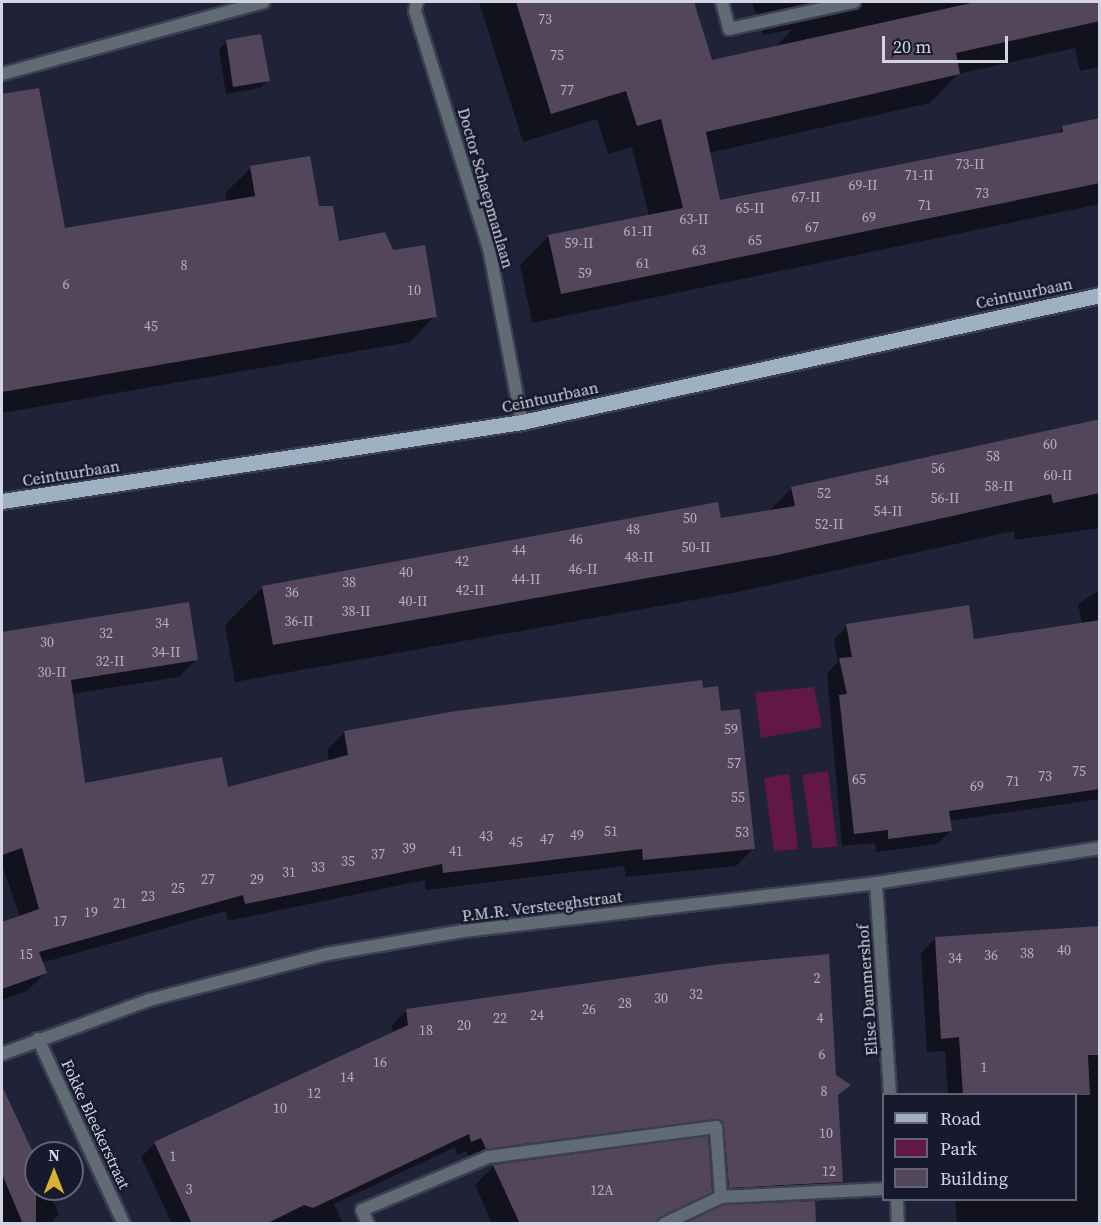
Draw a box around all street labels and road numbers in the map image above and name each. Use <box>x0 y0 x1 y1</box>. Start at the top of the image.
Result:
street label: Doctor Schaepmanlaan <box>454 106 518 270</box>
street label: Ceintuurbaan <box>974 273 1074 313</box>
street label: Ceintuurbaan <box>500 377 600 417</box>
street label: Ceintuurbaan <box>21 456 121 490</box>
street label: P.M.R. Versteeghstraat <box>461 887 623 925</box>
street label: Elise Dammershof <box>853 924 881 1056</box>
street label: Fokke Bleekerstraat <box>58 1056 134 1192</box>

